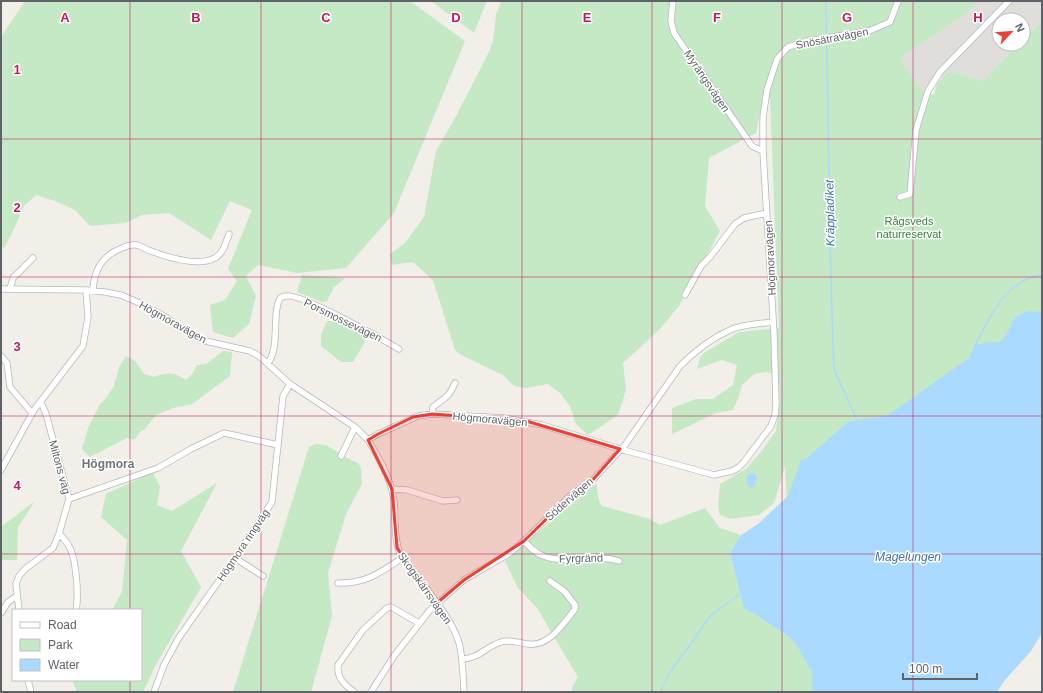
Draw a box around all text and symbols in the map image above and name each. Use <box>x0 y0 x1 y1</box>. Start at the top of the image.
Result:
text: A <box>60 10 70 25</box>
text: B <box>191 10 201 25</box>
text: C <box>321 10 331 25</box>
text: D <box>451 10 461 25</box>
text: E <box>583 10 592 25</box>
text: F <box>713 10 721 25</box>
text: G <box>842 10 852 25</box>
text: H <box>973 10 983 25</box>
north arrow <box>991 12 1031 52</box>
text: N <box>1013 21 1027 34</box>
street label: Snösätravägen <box>795 25 869 51</box>
street label: Myrängsvägen <box>682 48 732 114</box>
text: 1 <box>13 62 21 77</box>
water label: Kräppladiket <box>822 179 838 246</box>
text: 2 <box>13 200 21 215</box>
park label: Rågsveds naturreservat <box>877 215 941 240</box>
street label: Högmoravägen <box>762 220 778 296</box>
street label: Porsmossevägen <box>302 296 384 344</box>
street label: Högmoravägen <box>137 299 209 345</box>
text: 3 <box>13 339 21 354</box>
street label: Högmoravägen <box>452 410 528 428</box>
street label: Miltons väg <box>47 439 73 495</box>
district label: Högmora <box>82 457 135 471</box>
street label: Södervägen <box>543 475 595 523</box>
text: 4 <box>13 478 21 493</box>
street label: Högmora ringväg <box>214 507 272 583</box>
street label: Skogskärrsvägen <box>396 550 454 626</box>
water label: Magelungen <box>875 550 941 564</box>
street label: Fyrgränd <box>559 552 603 564</box>
legend <box>12 609 142 681</box>
text: Road <box>48 618 77 632</box>
text: Park <box>48 638 74 652</box>
scale bar <box>903 655 977 681</box>
text: Water <box>48 658 80 672</box>
text: 100 m <box>909 662 942 676</box>

